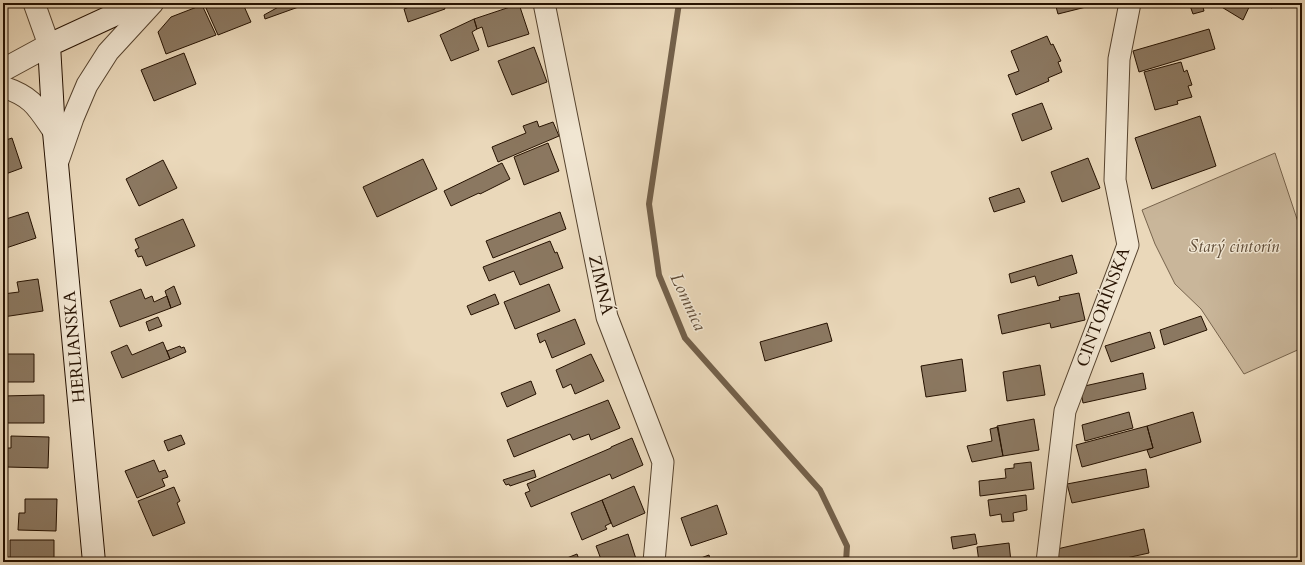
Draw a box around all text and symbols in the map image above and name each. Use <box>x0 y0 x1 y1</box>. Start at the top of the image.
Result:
park label: Starý cintorín <box>1189 235 1280 258</box>
street label: CINTORÍNSKA <box>1071 243 1136 370</box>
street label: ZIMNÁ <box>583 253 619 318</box>
water label: Lomnica <box>664 269 712 335</box>
street label: HERLIANSKA <box>58 289 90 404</box>

